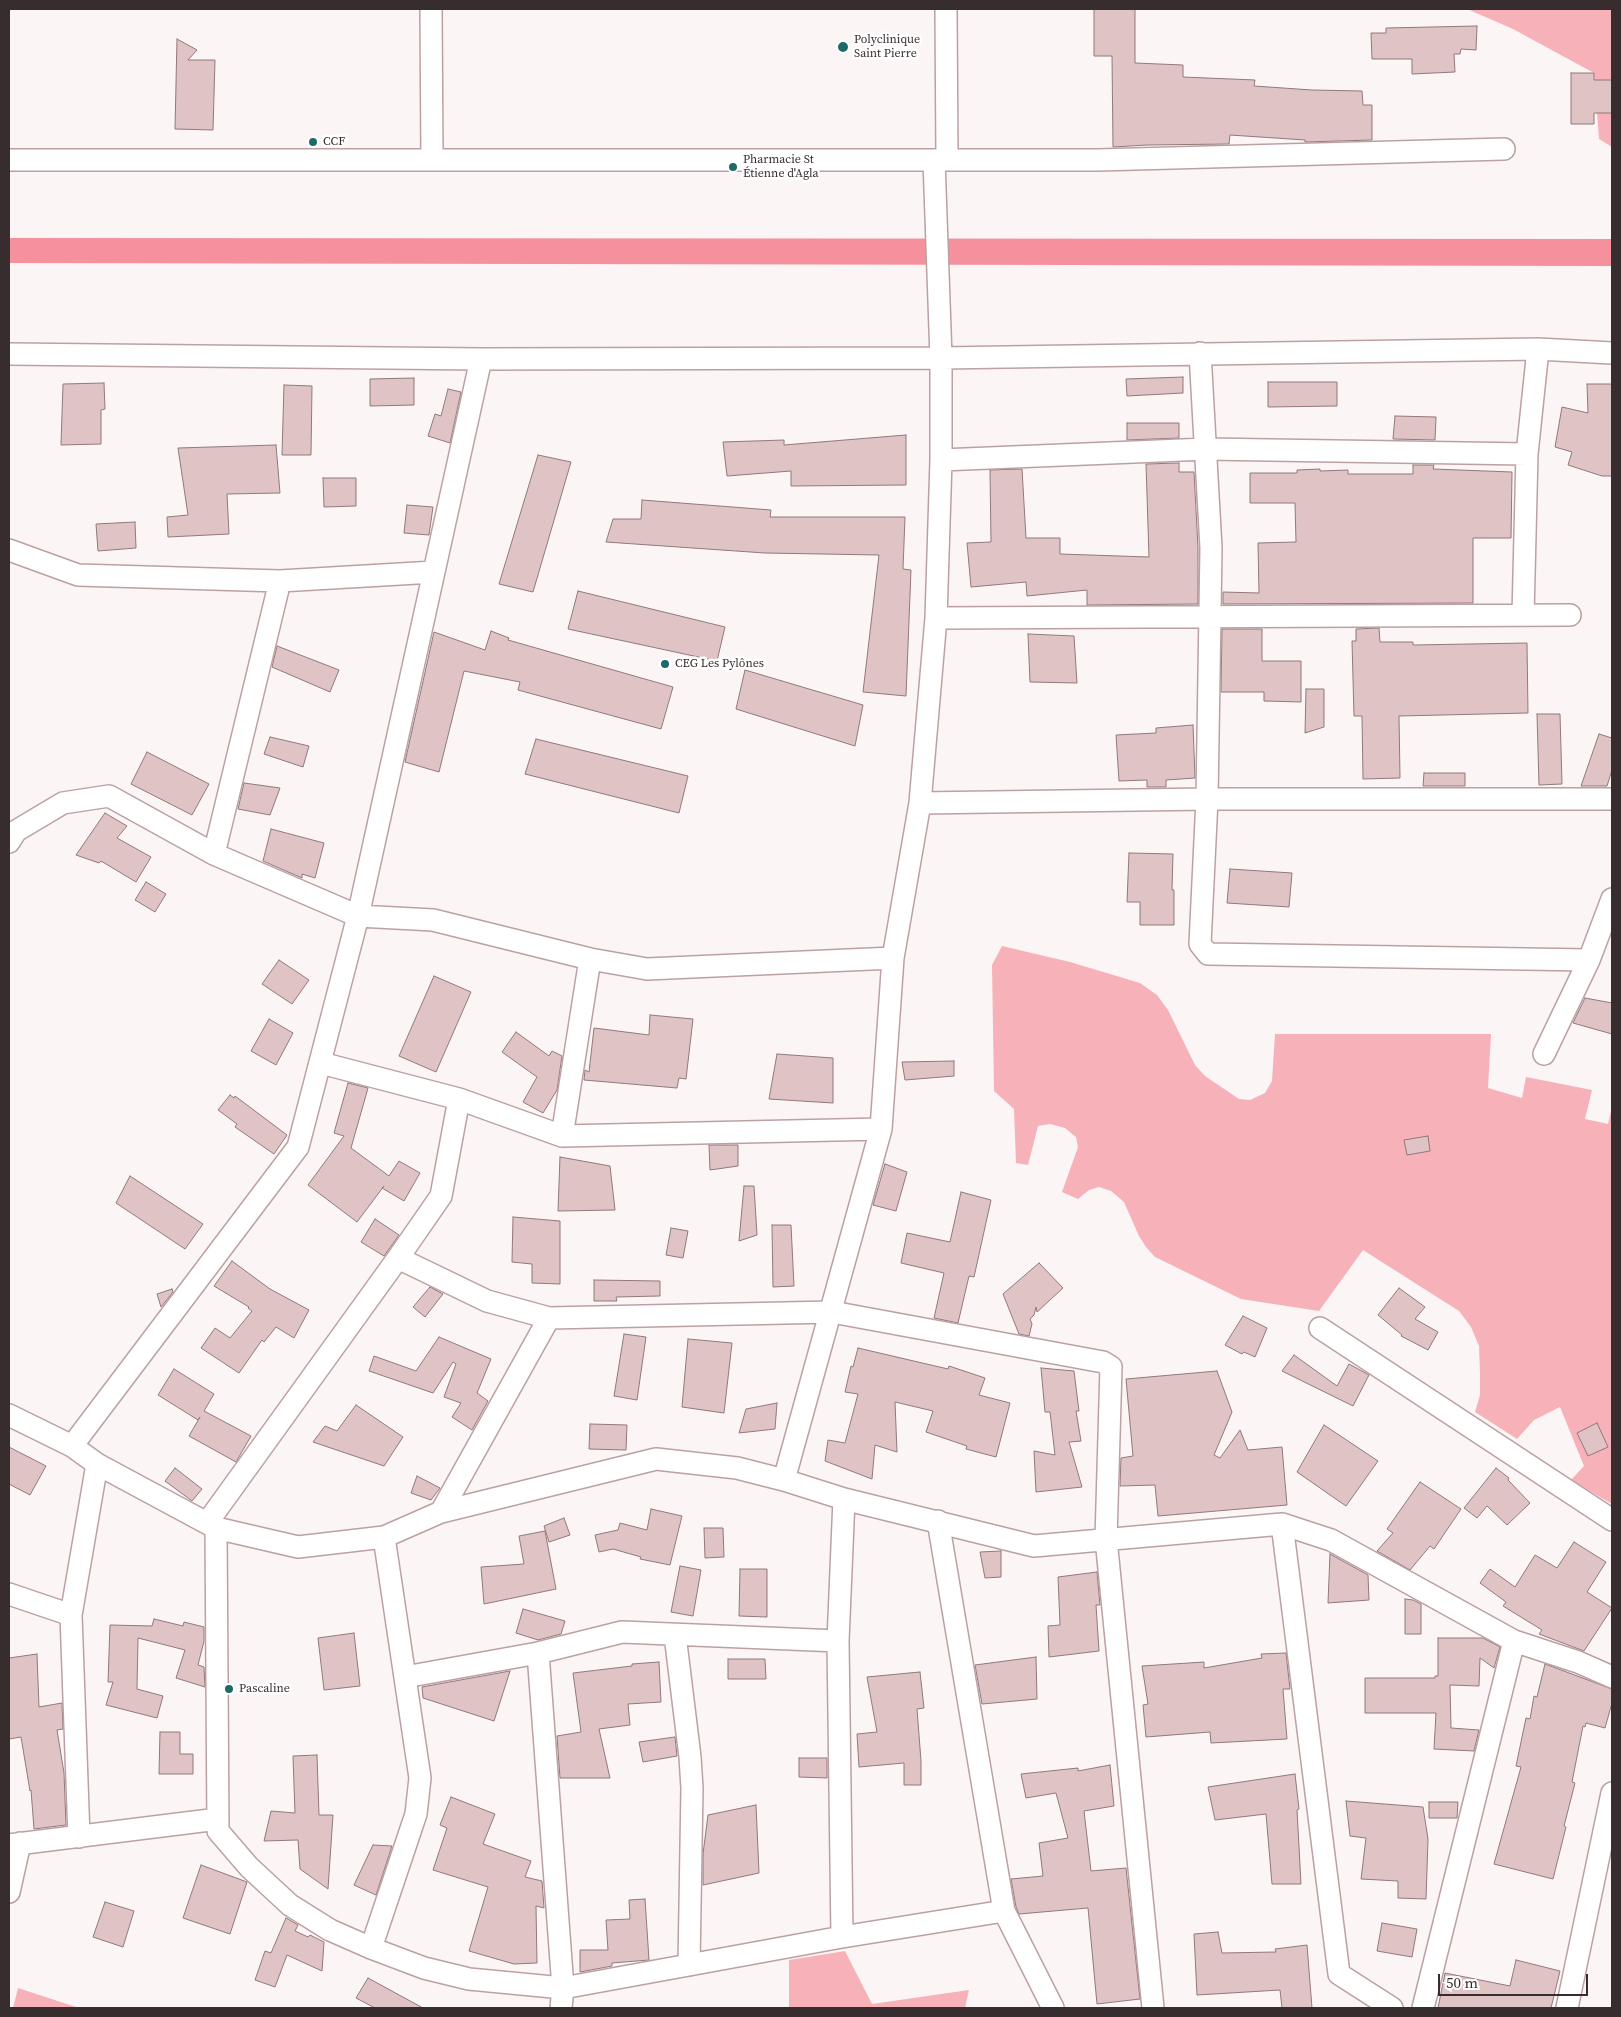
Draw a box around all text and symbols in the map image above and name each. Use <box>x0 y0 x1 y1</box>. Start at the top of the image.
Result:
place label: Polyclinique Saint Pierre <box>854 33 920 61</box>
marker: Polyclinique Saint Pierre <box>836 40 850 54</box>
place label: CCF <box>323 135 345 149</box>
marker: CCF <box>307 136 319 148</box>
place label: Pharmacie St Étienne d'Agla <box>743 153 819 181</box>
marker: Pharmacie St Étienne d'Agla <box>727 161 739 173</box>
place label: CEG Les Pylônes <box>675 657 764 671</box>
marker: CEG Les Pylônes <box>659 658 671 670</box>
place label: Pascaline <box>239 1682 290 1696</box>
marker: Pascaline <box>223 1683 235 1695</box>
scale bar <box>1441 1964 1591 1996</box>
text: 50 m <box>1446 1972 1478 1993</box>

